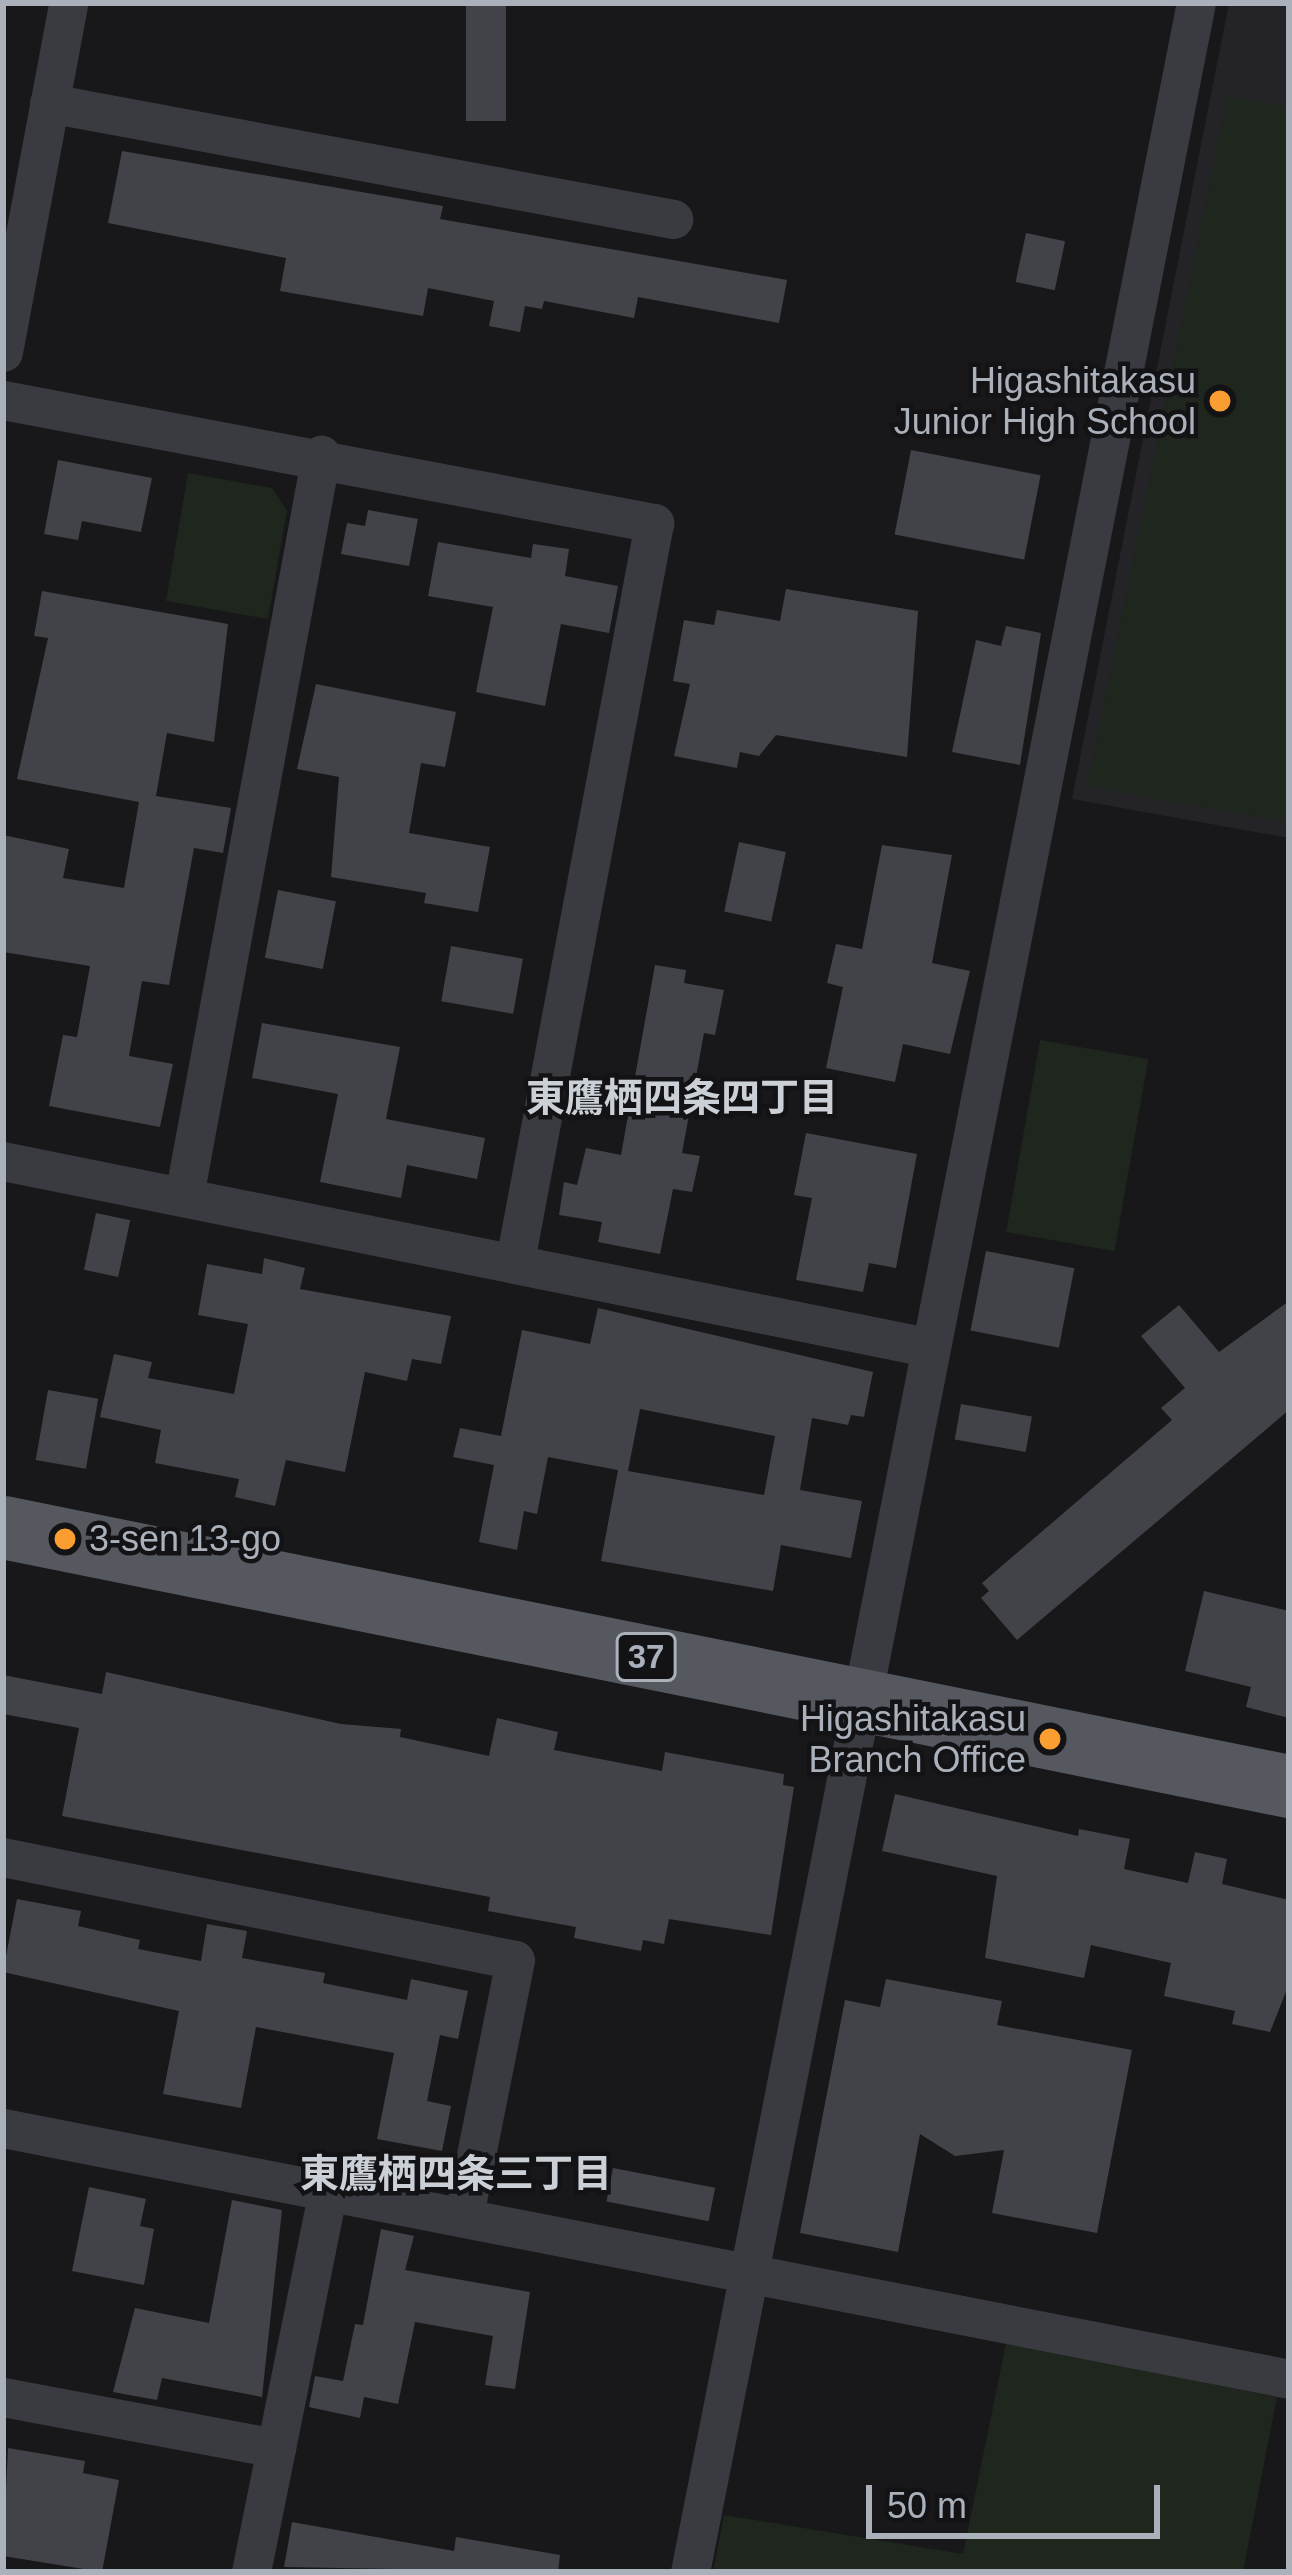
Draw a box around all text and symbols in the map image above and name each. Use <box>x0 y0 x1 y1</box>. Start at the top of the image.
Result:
place label: Higashitakasu Junior High School <box>894 358 1196 443</box>
marker: Higashitakasu Junior High School <box>1207 388 1233 414</box>
district label: 東鷹栖四条四丁目 <box>526 1075 838 1121</box>
place label: 3-sen 13-go <box>89 1517 281 1561</box>
marker: 3-sen 13-go <box>52 1526 78 1552</box>
road number: 37 <box>613 1630 679 1684</box>
place label: Higashitakasu Branch Office <box>800 1696 1026 1781</box>
marker: Higashitakasu Branch Office <box>1037 1726 1063 1752</box>
district label: 東鷹栖四条三丁目 <box>300 2151 612 2197</box>
scale bar <box>872 2461 1166 2535</box>
text: 50 m <box>887 2485 967 2526</box>

